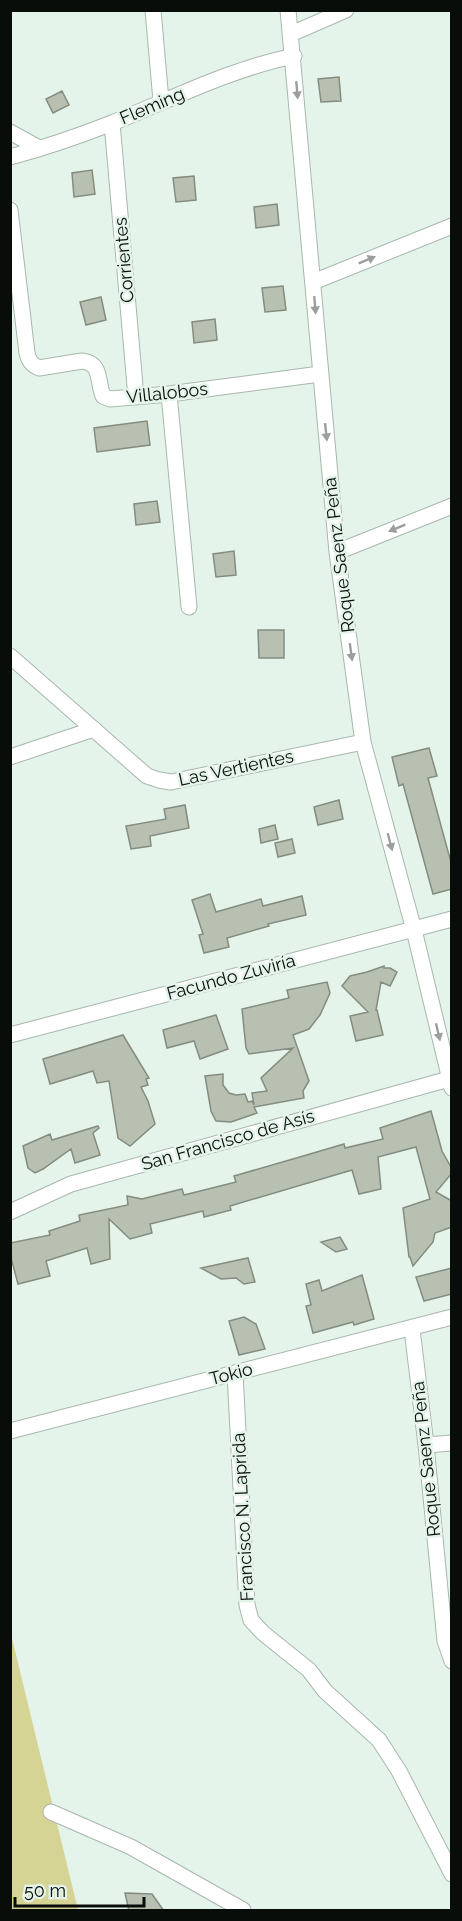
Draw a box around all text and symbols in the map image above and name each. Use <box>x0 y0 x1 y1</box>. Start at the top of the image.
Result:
one-way arrow <box>292 80 302 99</box>
street label: Fleming <box>116 83 187 129</box>
street label: Corrientes <box>109 216 138 304</box>
one-way arrow <box>358 255 376 264</box>
one-way arrow <box>310 295 319 314</box>
street label: Villalobos <box>125 378 209 407</box>
one-way arrow <box>321 422 331 441</box>
street label: Roque Saenz Peña <box>319 476 358 634</box>
one-way arrow <box>388 523 406 533</box>
one-way arrow <box>346 642 356 661</box>
street label: Las Vertientes <box>177 745 296 790</box>
one-way arrow <box>386 833 396 852</box>
street label: Facundo Zuviría <box>164 949 297 1004</box>
one-way arrow <box>433 1022 443 1041</box>
street label: San Francisco de Asís <box>139 1105 317 1174</box>
street label: Tokio <box>207 1358 255 1389</box>
street label: Roque Saenz Peña <box>407 1380 444 1538</box>
street label: Francisco N. Laprida <box>228 1432 257 1602</box>
scale bar <box>15 1870 144 1908</box>
text: 50 m <box>24 1880 66 1901</box>

